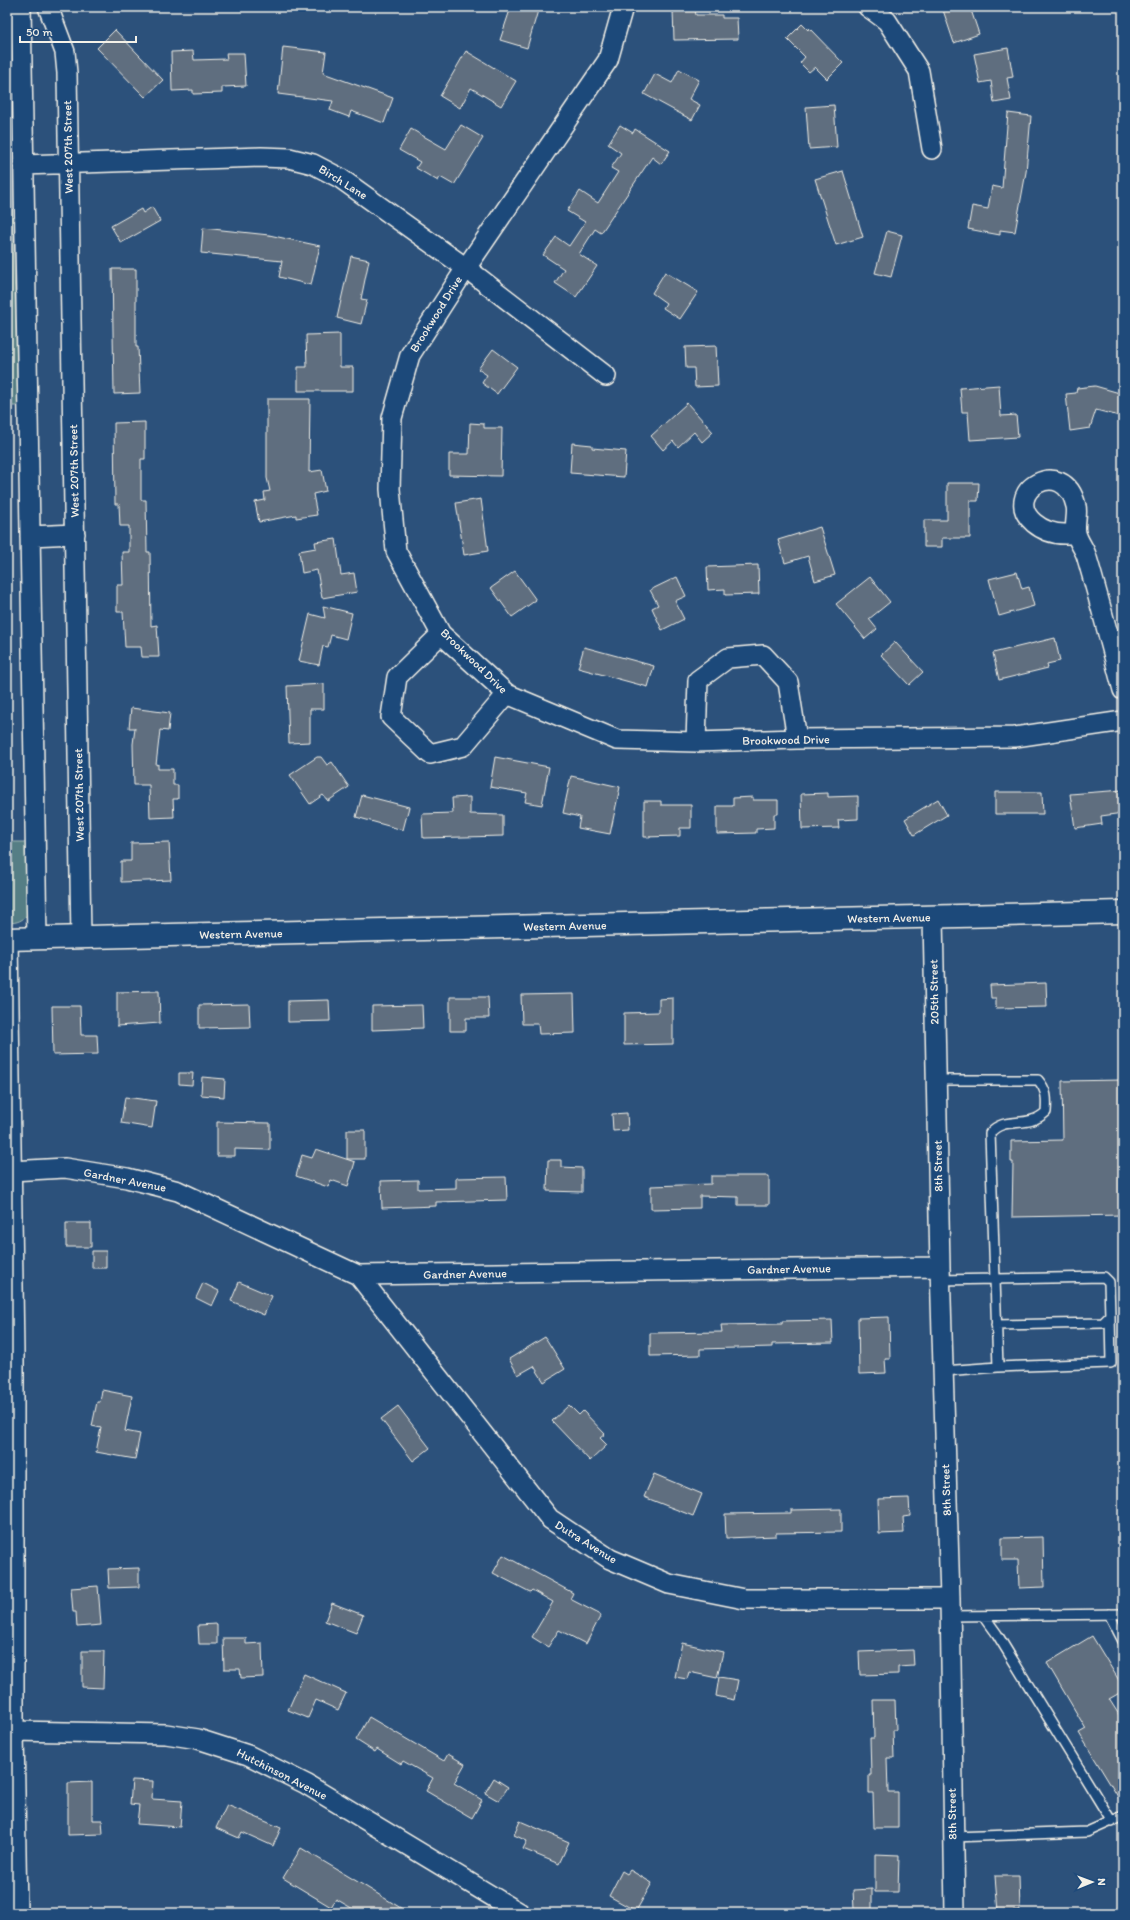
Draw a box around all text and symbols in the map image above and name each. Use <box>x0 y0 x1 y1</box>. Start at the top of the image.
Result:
scale bar <box>20 18 136 44</box>
text: 50 m <box>26 25 52 39</box>
street label: West 207th Street <box>60 100 76 194</box>
street label: Birch Lane <box>316 162 370 203</box>
street label: Brookwood Drive <box>407 273 465 355</box>
street label: West 207th Street <box>66 424 82 518</box>
street label: Brookwood Drive <box>438 626 510 697</box>
street label: Brookwood Drive <box>742 732 830 748</box>
street label: West 207th Street <box>71 748 87 842</box>
street label: Western Avenue <box>847 910 931 926</box>
street label: Western Avenue <box>523 918 607 934</box>
street label: Western Avenue <box>199 926 283 942</box>
street label: 205th Street <box>926 959 942 1025</box>
street label: 8th Street <box>931 1139 945 1192</box>
street label: Gardner Avenue <box>83 1165 168 1195</box>
street label: Gardner Avenue <box>747 1261 831 1277</box>
street label: Gardner Avenue <box>423 1266 507 1282</box>
street label: 8th Street <box>938 1463 954 1516</box>
street label: Dutra Avenue <box>552 1517 620 1567</box>
street label: Hutchinson Avenue <box>234 1745 330 1803</box>
street label: 8th Street <box>945 1787 959 1840</box>
north arrow <box>1072 1862 1112 1902</box>
text: N <box>1095 1878 1108 1886</box>

